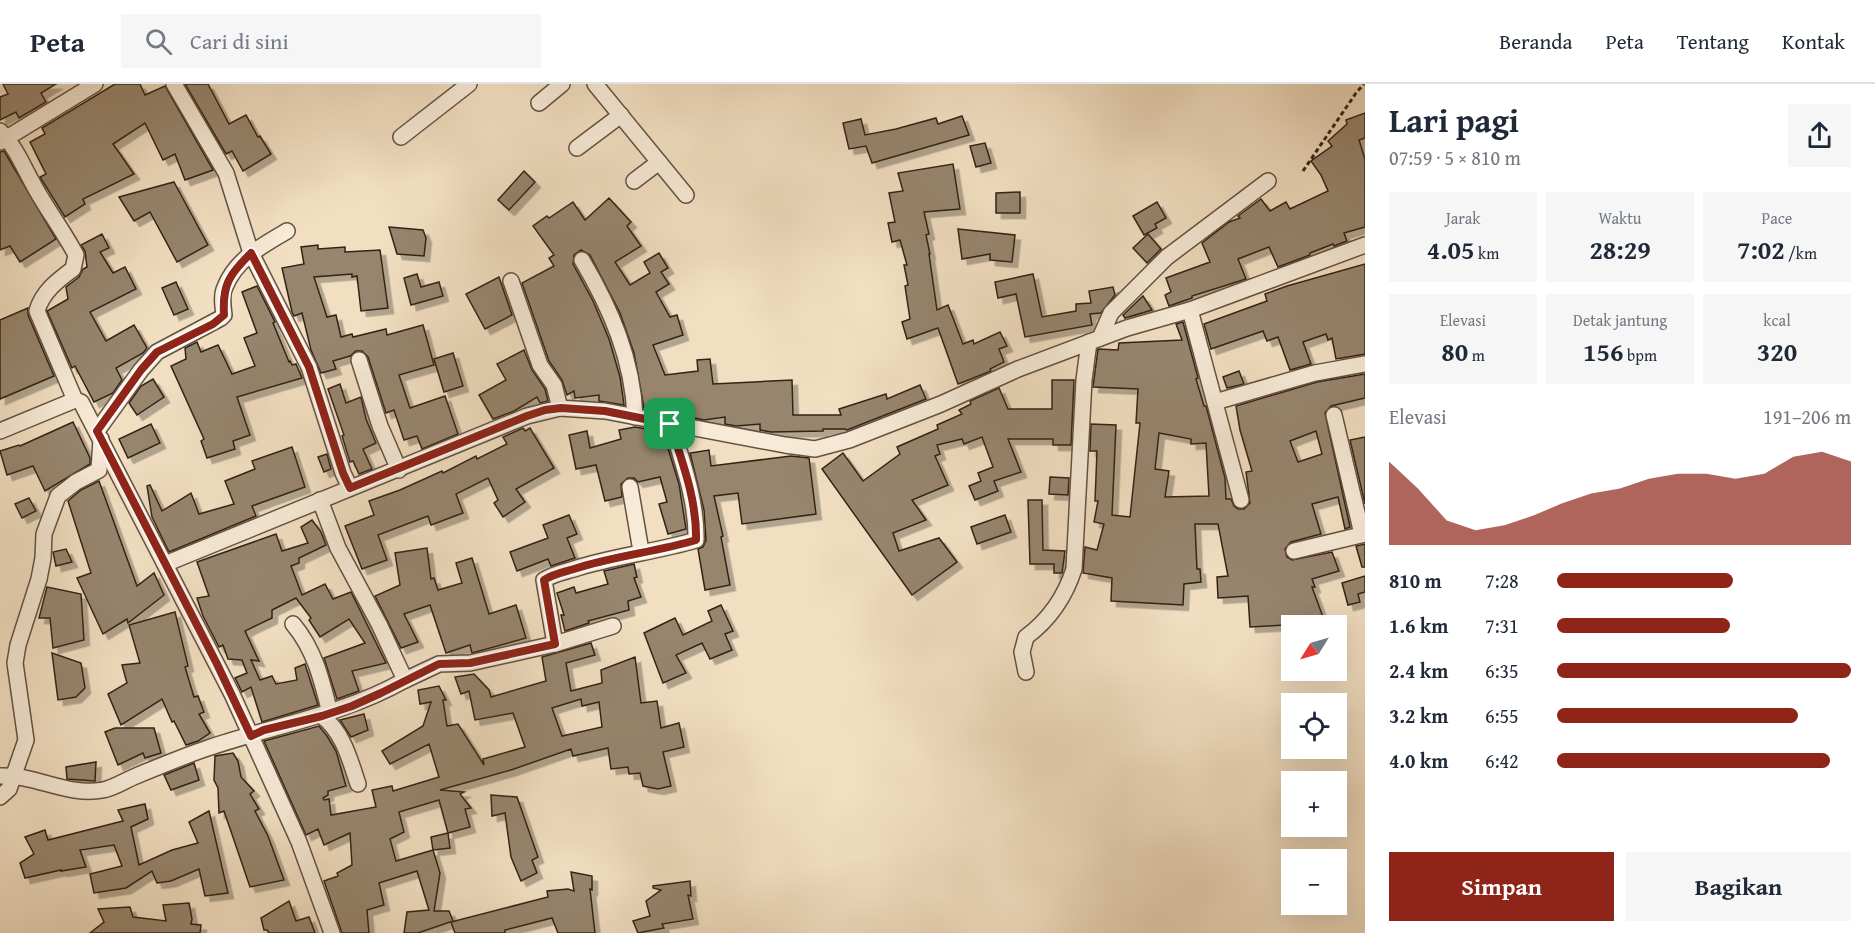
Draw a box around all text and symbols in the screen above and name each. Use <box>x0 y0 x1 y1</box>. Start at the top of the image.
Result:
search box <box>121 14 541 68</box>
text: Peta <box>30 21 85 62</box>
icon: search <box>142 25 175 58</box>
text: Cari di sini <box>190 25 289 57</box>
text: Beranda <box>1499 26 1572 57</box>
text: Peta <box>1605 26 1644 57</box>
text: Tentang <box>1677 26 1749 57</box>
text: Kontak <box>1782 26 1845 57</box>
text: Lari pagi <box>1389 96 1519 144</box>
button: share <box>1788 104 1851 167</box>
text: 07:59 · 5 × 810 m <box>1389 143 1521 172</box>
text: Jarak <box>1446 206 1480 230</box>
text: Waktu <box>1599 206 1641 230</box>
text: Pace <box>1762 206 1792 230</box>
text: 4.05 <box>1427 230 1475 269</box>
text: 28:29 <box>1589 230 1651 269</box>
text: 7:02 <box>1737 230 1785 269</box>
text: km <box>1475 241 1499 265</box>
text: /km <box>1785 241 1817 265</box>
text: Elevasi <box>1440 308 1486 332</box>
text: Detak jantung <box>1573 308 1667 332</box>
text: kcal <box>1763 308 1791 332</box>
text: 80 <box>1441 332 1468 371</box>
text: 156 <box>1583 332 1623 371</box>
text: 320 <box>1757 332 1797 371</box>
text: m <box>1468 343 1485 367</box>
text: bpm <box>1623 343 1657 367</box>
pin <box>644 398 695 449</box>
text: Elevasi <box>1389 402 1447 431</box>
text: 191–206 m <box>1763 402 1851 431</box>
icon: arrive <box>653 407 686 440</box>
text: 810 m <box>1389 566 1442 595</box>
text: 7:28 <box>1485 566 1519 595</box>
text: 1.6 km <box>1389 611 1448 640</box>
text: 7:31 <box>1485 611 1519 640</box>
north arrow <box>1281 615 1347 681</box>
map controls <box>1281 615 1347 915</box>
text: 2.4 km <box>1389 656 1448 685</box>
text: 6:35 <box>1485 656 1519 685</box>
button: locate <box>1281 693 1347 759</box>
text: 3.2 km <box>1389 701 1448 730</box>
text: 6:55 <box>1485 701 1519 730</box>
text: 4.0 km <box>1389 746 1448 775</box>
text: 6:42 <box>1485 746 1519 775</box>
button: + <box>1281 771 1347 837</box>
button: − <box>1281 849 1347 915</box>
button: Simpan <box>1389 852 1614 921</box>
button: Bagikan <box>1626 852 1851 921</box>

